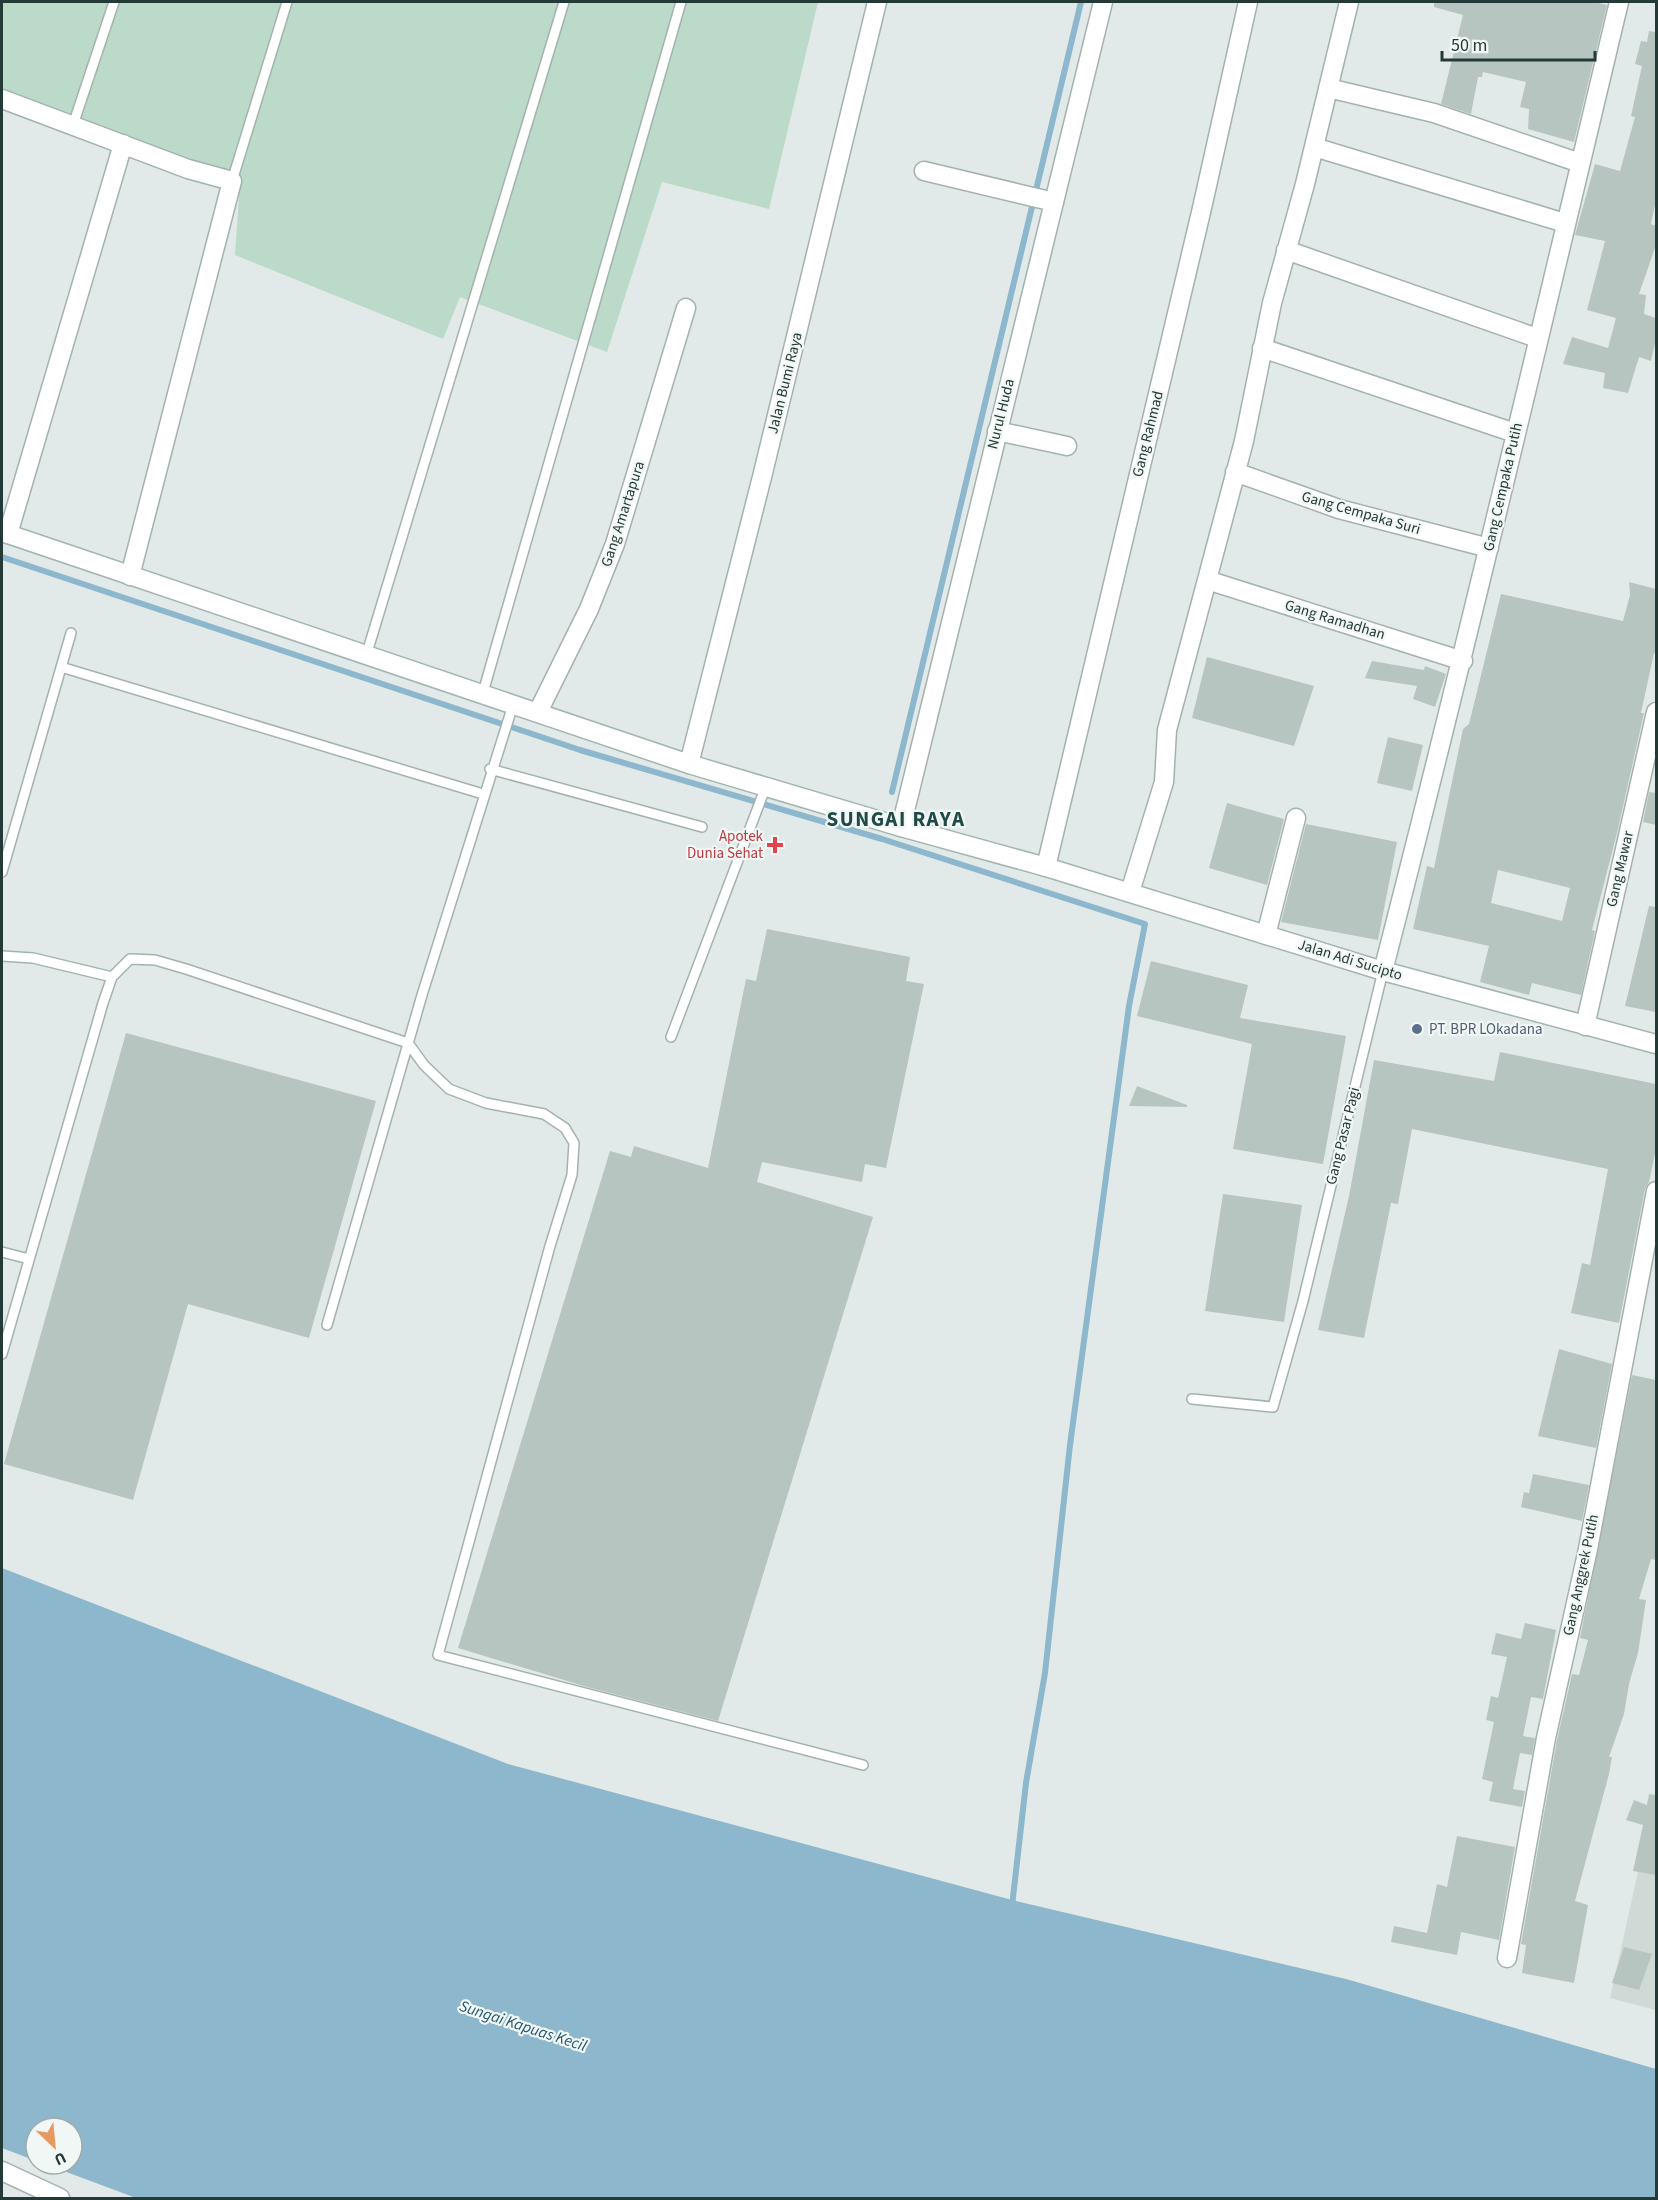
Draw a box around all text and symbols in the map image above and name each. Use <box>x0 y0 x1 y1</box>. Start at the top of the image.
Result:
scale bar <box>1442 24 1595 62</box>
text: 50 m <box>1451 33 1487 58</box>
street label: Jalan Bumi Raya <box>762 330 808 436</box>
street label: Nurul Huda <box>982 377 1020 451</box>
street label: Gang Rahmad <box>1127 389 1169 479</box>
street label: Gang Cempaka Putih <box>1478 421 1528 553</box>
street label: Gang Amartapura <box>596 458 650 570</box>
street label: Gang Cempaka Suri <box>1299 486 1423 540</box>
street label: Gang Ramadhan <box>1282 595 1388 645</box>
district label: SUNGAI RAYA <box>827 804 965 834</box>
place label: Apotek Dunia Sehat <box>687 826 764 864</box>
street label: Gang Mawar <box>1601 828 1639 909</box>
marker: Apotek Dunia Sehat <box>768 838 782 852</box>
street label: Jalan Adi Sucipto <box>1295 934 1405 986</box>
place label: PT. BPR LOkadana <box>1429 1019 1543 1040</box>
marker: PT. BPR LOkadana <box>1410 1022 1424 1036</box>
street label: Gang Pasar Pagi <box>1321 1085 1365 1187</box>
street label: Gang Anggrek Putih <box>1558 1512 1604 1638</box>
water label: Sungai Kapuas Kecil <box>457 1995 589 2057</box>
north arrow <box>24 2116 84 2176</box>
text: U <box>51 2146 70 2171</box>

